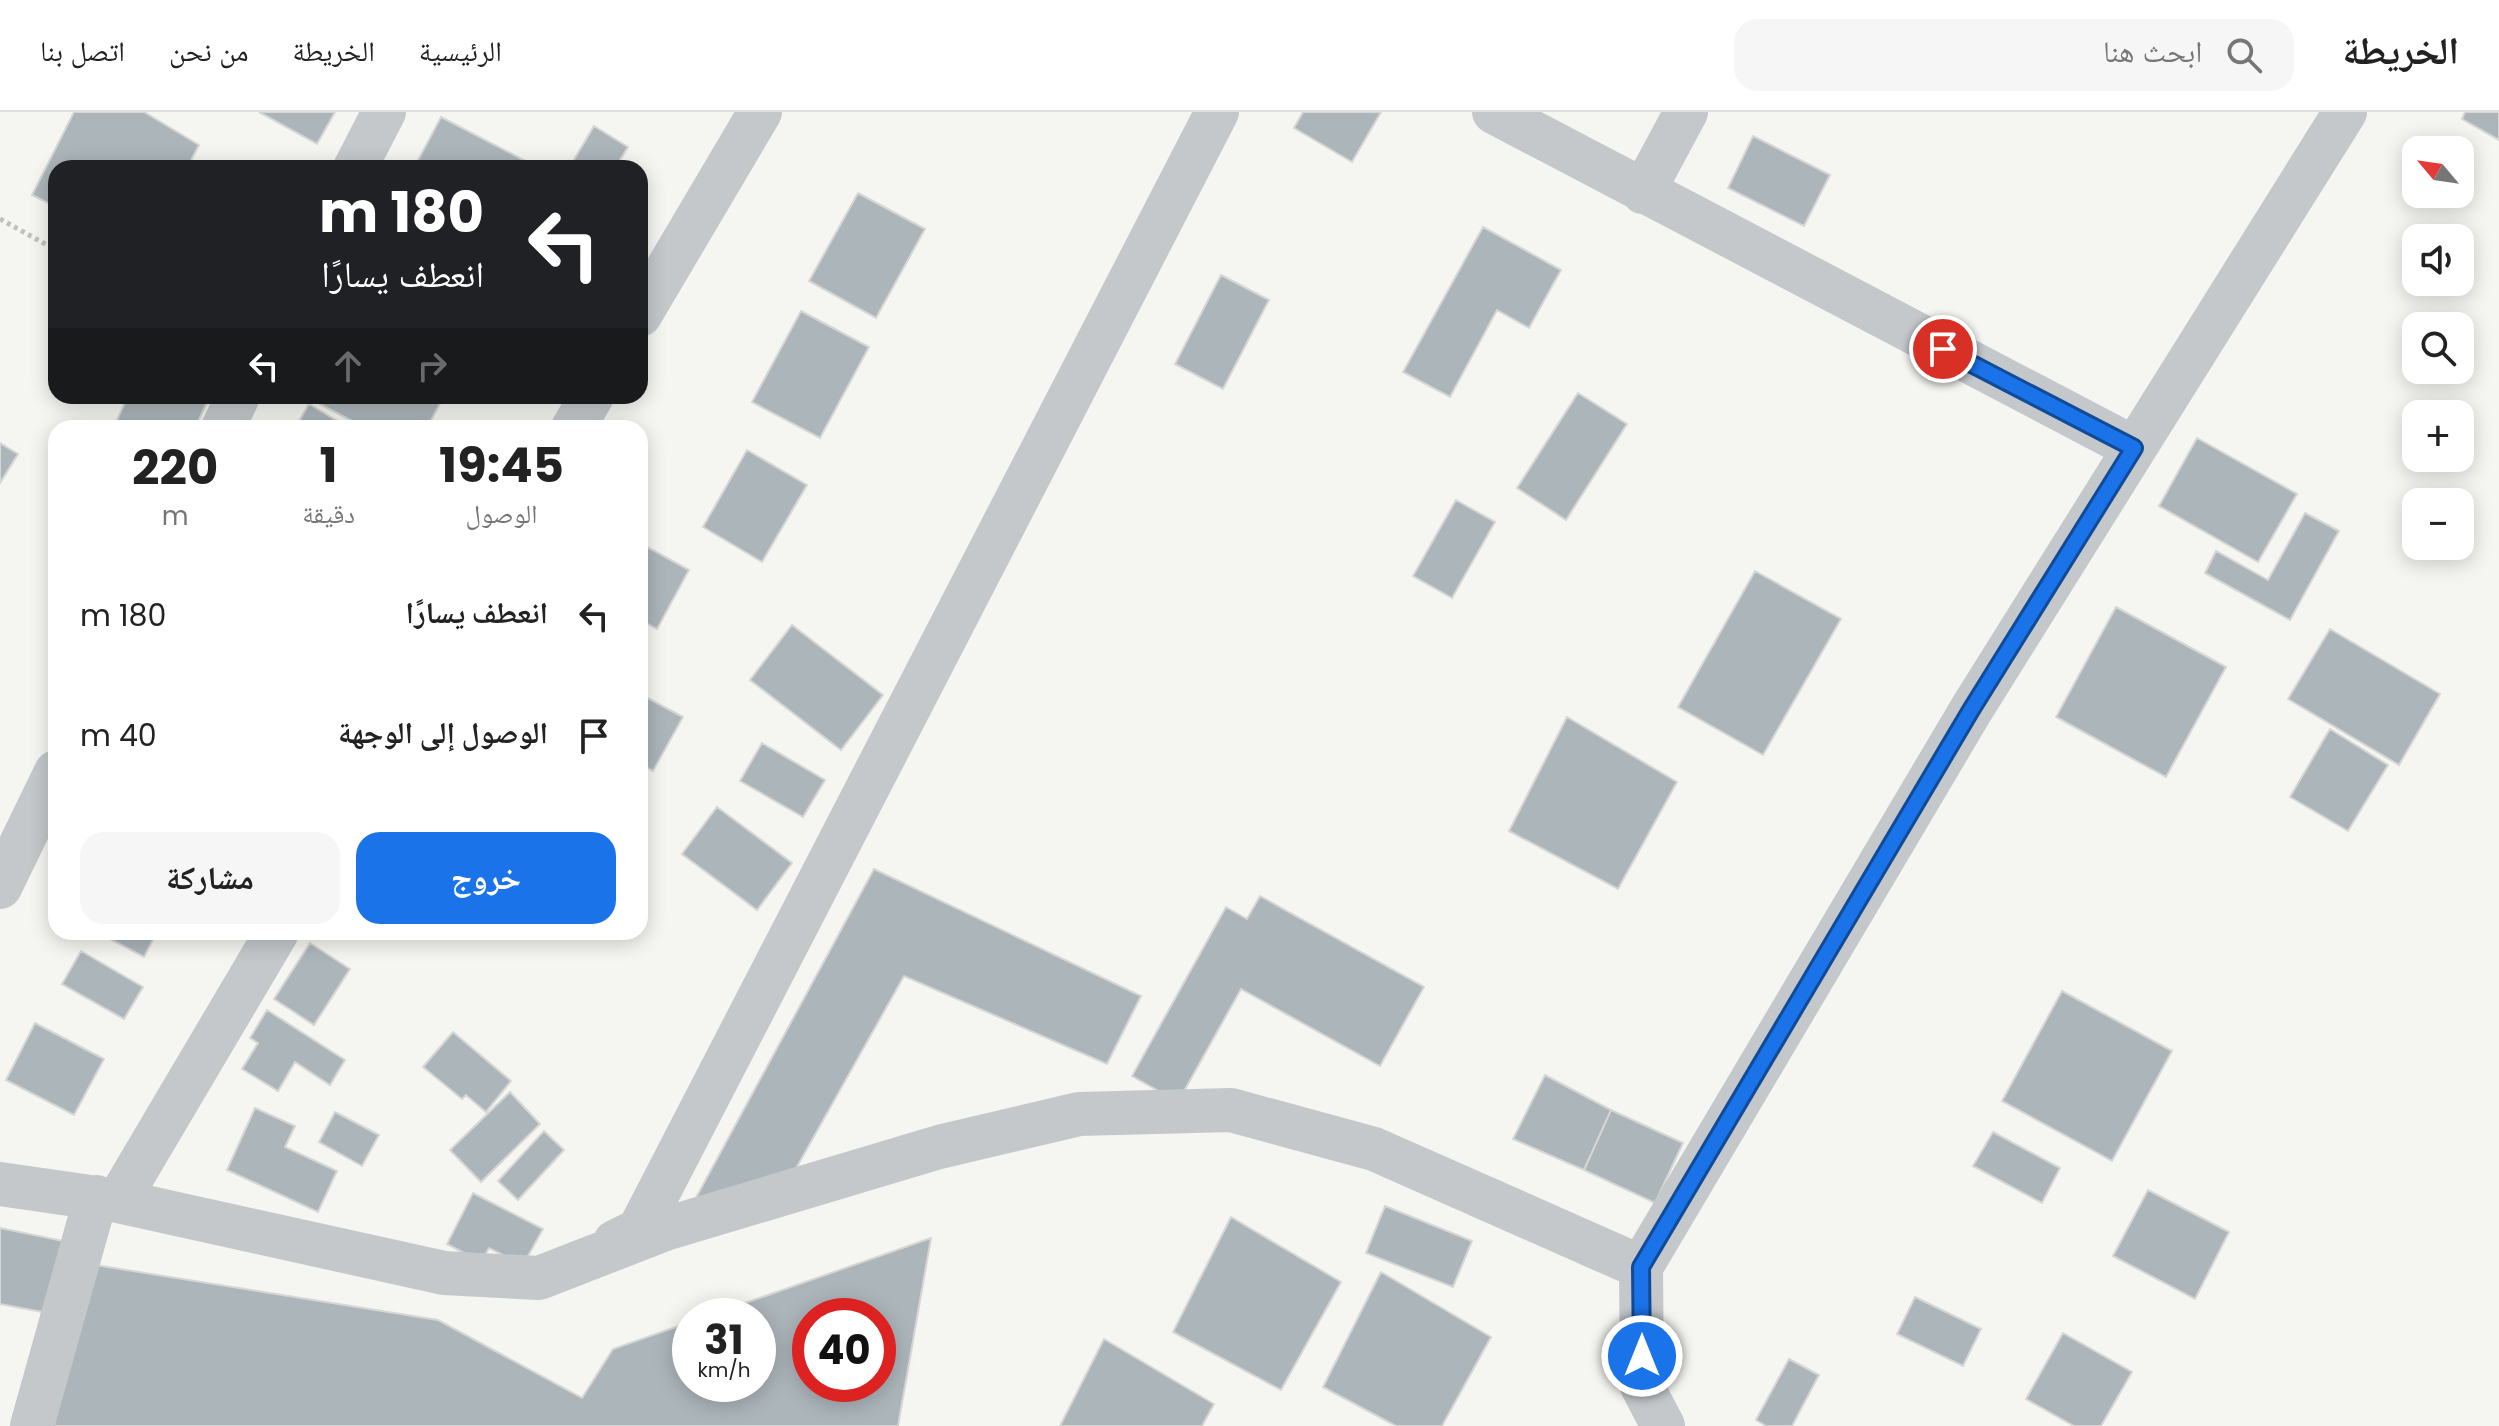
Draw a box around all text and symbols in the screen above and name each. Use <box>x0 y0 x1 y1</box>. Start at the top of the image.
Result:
search box <box>1734 19 2294 91</box>
text: الخريطة <box>2342 24 2459 77</box>
text: ابحث هنا <box>2103 30 2202 73</box>
text: اتصل بنا <box>40 32 125 71</box>
text: من نحن <box>169 32 248 71</box>
text: الخريطة <box>292 32 375 71</box>
text: الرئيسية <box>419 32 502 71</box>
icon: search <box>2222 33 2266 77</box>
north arrow <box>2402 136 2474 208</box>
map controls <box>2402 136 2474 560</box>
text: 180 m <box>319 173 484 252</box>
icon: left <box>512 192 616 296</box>
button: sound <box>2402 224 2474 296</box>
text: انعطف يسارًا <box>321 249 484 300</box>
button: search <box>2402 312 2474 384</box>
pin <box>1909 315 1977 383</box>
icon: arrive <box>1921 327 1965 371</box>
icon: left <box>242 344 286 388</box>
icon: ahead <box>326 344 370 388</box>
icon: right <box>410 344 454 388</box>
button: + <box>2402 400 2474 472</box>
text: 1 <box>320 432 338 499</box>
text: 19:45 <box>439 432 564 499</box>
text: 220 <box>132 434 218 501</box>
button: − <box>2402 488 2474 560</box>
text: دقيقة <box>302 496 355 532</box>
text: الوصول <box>466 496 538 532</box>
text: m <box>162 498 189 534</box>
text: انعطف يسارًا <box>406 591 548 634</box>
text: 180 m <box>80 594 166 637</box>
icon: left <box>572 594 616 638</box>
text: الوصول إلى الوجهة <box>338 711 548 754</box>
text: 40 m <box>80 714 157 757</box>
icon: arrive <box>572 714 616 758</box>
button: مشاركة <box>80 832 340 924</box>
button: خروج <box>356 832 616 924</box>
speed limit sign: 40 <box>792 1298 896 1402</box>
text: 31 <box>704 1312 744 1368</box>
position arrow <box>1600 1314 1684 1398</box>
text: km/h <box>697 1356 751 1384</box>

